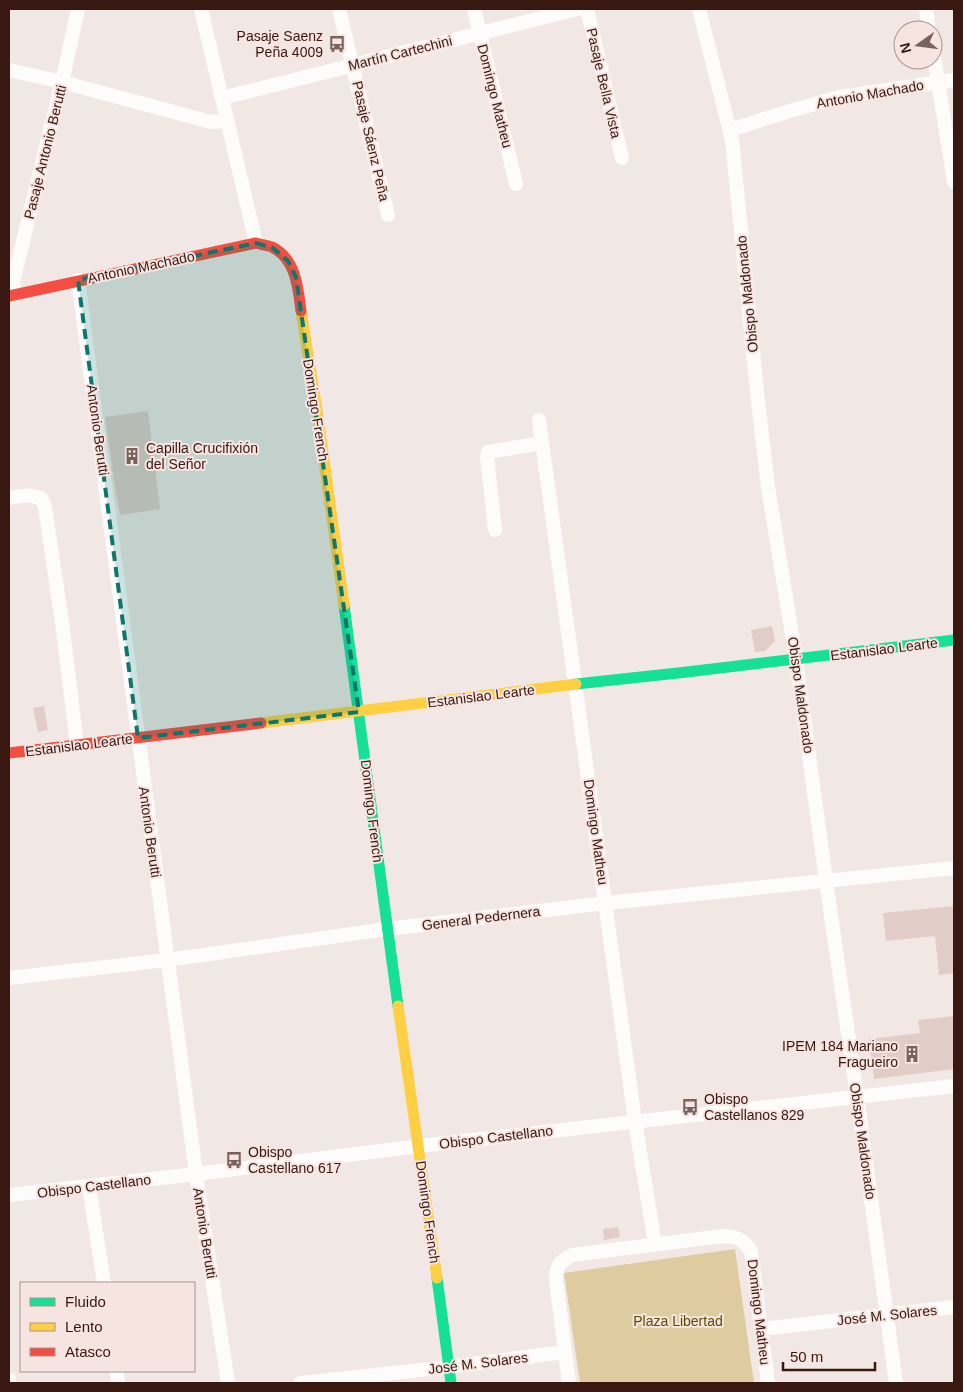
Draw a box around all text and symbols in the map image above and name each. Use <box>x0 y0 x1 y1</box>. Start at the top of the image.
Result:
north arrow <box>893 20 943 70</box>
street label: Pasaje Bella Vista <box>584 26 625 140</box>
place label: Pasaje Saenz Peña 4009 <box>237 28 323 60</box>
street label: Martín Cartechini <box>346 32 454 74</box>
bus stop icon: Pasaje Saenz Peña 4009 <box>327 34 347 54</box>
text: N <box>896 41 914 55</box>
street label: Domingo Matheu <box>474 42 516 150</box>
street label: Antonio Machado <box>815 77 925 111</box>
street label: Pasaje Sáenz Peña <box>349 79 393 203</box>
street label: Pasaje Antonio Berutti <box>21 83 69 221</box>
street label: Obispo Maldonado <box>733 235 761 353</box>
street label: Antonio Machado <box>86 248 196 286</box>
street label: Domingo French <box>300 358 332 462</box>
street label: Antonio Berutti <box>84 383 112 477</box>
place label: Capilla Crucifixión del Señor <box>146 440 258 472</box>
building icon: Capilla Crucifixión del Señor <box>122 446 142 466</box>
street label: Estanislao Learte <box>829 634 939 664</box>
street label: Obispo Maldonado <box>785 636 817 755</box>
street label: Estanislao Learte <box>426 681 536 711</box>
street label: Estanislao Learte <box>24 730 134 760</box>
street label: Domingo French <box>358 759 386 863</box>
street label: Domingo Matheu <box>581 778 611 886</box>
street label: Antonio Berutti <box>136 785 164 879</box>
street label: General Pedernera <box>421 903 541 933</box>
place label: IPEM 184 Mariano Fragueiro <box>782 1038 898 1070</box>
building icon: IPEM 184 Mariano Fragueiro <box>902 1044 922 1064</box>
street label: Obispo Maldonado <box>847 1082 879 1201</box>
place label: Obispo Castellanos 829 <box>704 1091 805 1123</box>
bus stop icon: Obispo Castellanos 829 <box>680 1097 700 1117</box>
street label: Obispo Castellano <box>438 1122 554 1152</box>
place label: Obispo Castellano 617 <box>248 1144 342 1176</box>
bus stop icon: Obispo Castellano 617 <box>224 1150 244 1170</box>
street label: Domingo French <box>413 1160 443 1264</box>
street label: Obispo Castellano <box>36 1171 152 1201</box>
street label: Antonio Berutti <box>190 1186 220 1280</box>
street label: Domingo Matheu <box>745 1258 773 1366</box>
legend <box>20 1282 195 1372</box>
text: Fluido <box>65 1293 106 1310</box>
street label: José M. Solares <box>836 1302 938 1328</box>
park label: Plaza Libertad <box>633 1313 723 1329</box>
text: Lento <box>65 1318 103 1335</box>
scale bar <box>783 1340 876 1372</box>
text: Atasco <box>65 1343 111 1360</box>
text: 50 m <box>790 1348 823 1365</box>
street label: José M. Solares <box>427 1349 529 1377</box>

